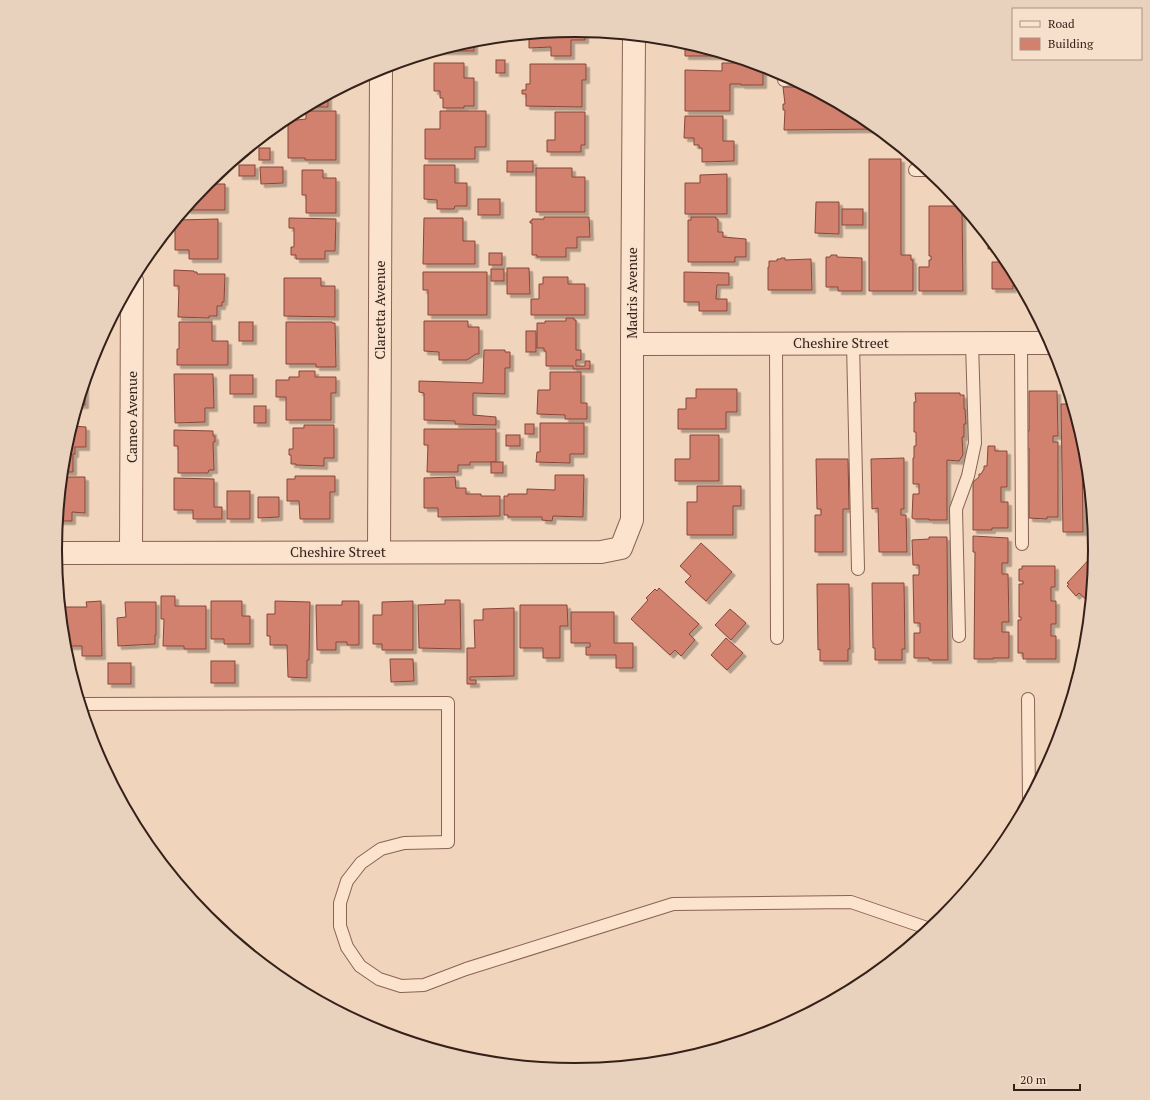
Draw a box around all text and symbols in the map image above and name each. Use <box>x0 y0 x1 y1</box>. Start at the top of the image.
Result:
legend <box>1012 8 1142 60</box>
text: Road <box>1048 16 1075 31</box>
text: Building <box>1048 36 1094 51</box>
street label: Madris Avenue <box>622 247 641 339</box>
street label: Claretta Avenue <box>370 260 389 360</box>
street label: Cheshire Street <box>793 333 890 352</box>
street label: Cameo Avenue <box>122 371 141 463</box>
street label: Cheshire Street <box>290 542 387 561</box>
scale bar <box>1014 1066 1080 1092</box>
text: 20 m <box>1020 1072 1047 1087</box>

